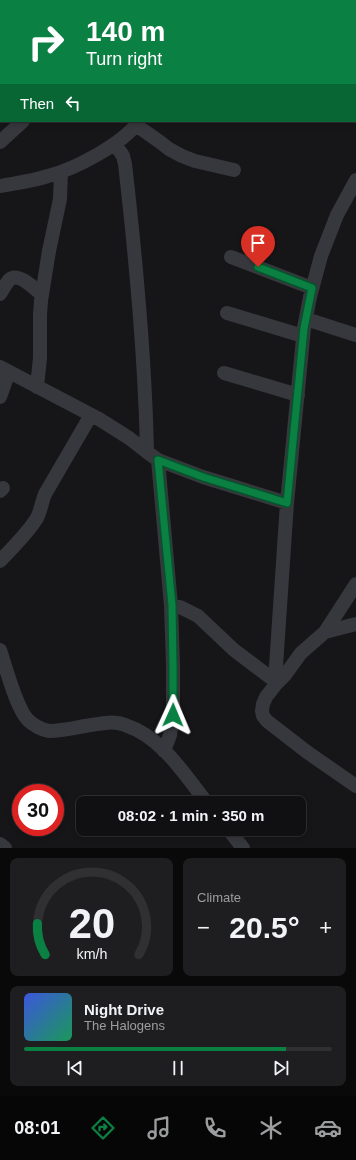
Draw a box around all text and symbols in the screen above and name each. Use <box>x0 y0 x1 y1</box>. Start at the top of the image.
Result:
icon: right <box>20 16 72 68</box>
text: 140 m <box>86 16 165 47</box>
text: Turn right <box>86 49 162 69</box>
icon: left <box>62 92 84 114</box>
text: Then <box>20 95 54 112</box>
pin <box>241 226 275 267</box>
icon: arrive <box>247 232 269 254</box>
position arrow <box>152 694 194 736</box>
speed limit sign: 30 <box>12 784 64 836</box>
text: 08:02 · 1 min · 350 m <box>118 807 264 824</box>
text: Climate <box>197 890 241 905</box>
text: 20 <box>68 900 115 947</box>
text: 20.5° <box>229 911 300 944</box>
text: − <box>197 915 210 940</box>
text: + <box>319 915 332 940</box>
text: km/h <box>76 946 107 962</box>
text: Night Drive <box>84 1001 164 1018</box>
text: The Halogens <box>84 1018 165 1033</box>
icon: previous <box>64 1057 86 1079</box>
icon: pause <box>167 1057 189 1079</box>
icon: next <box>270 1057 292 1079</box>
icon: directions <box>89 1114 117 1142</box>
icon: music <box>145 1114 173 1142</box>
icon: phone <box>201 1114 229 1142</box>
icon: climate <box>257 1114 285 1142</box>
icon: car <box>314 1114 342 1142</box>
text: 08:01 <box>14 1118 60 1138</box>

